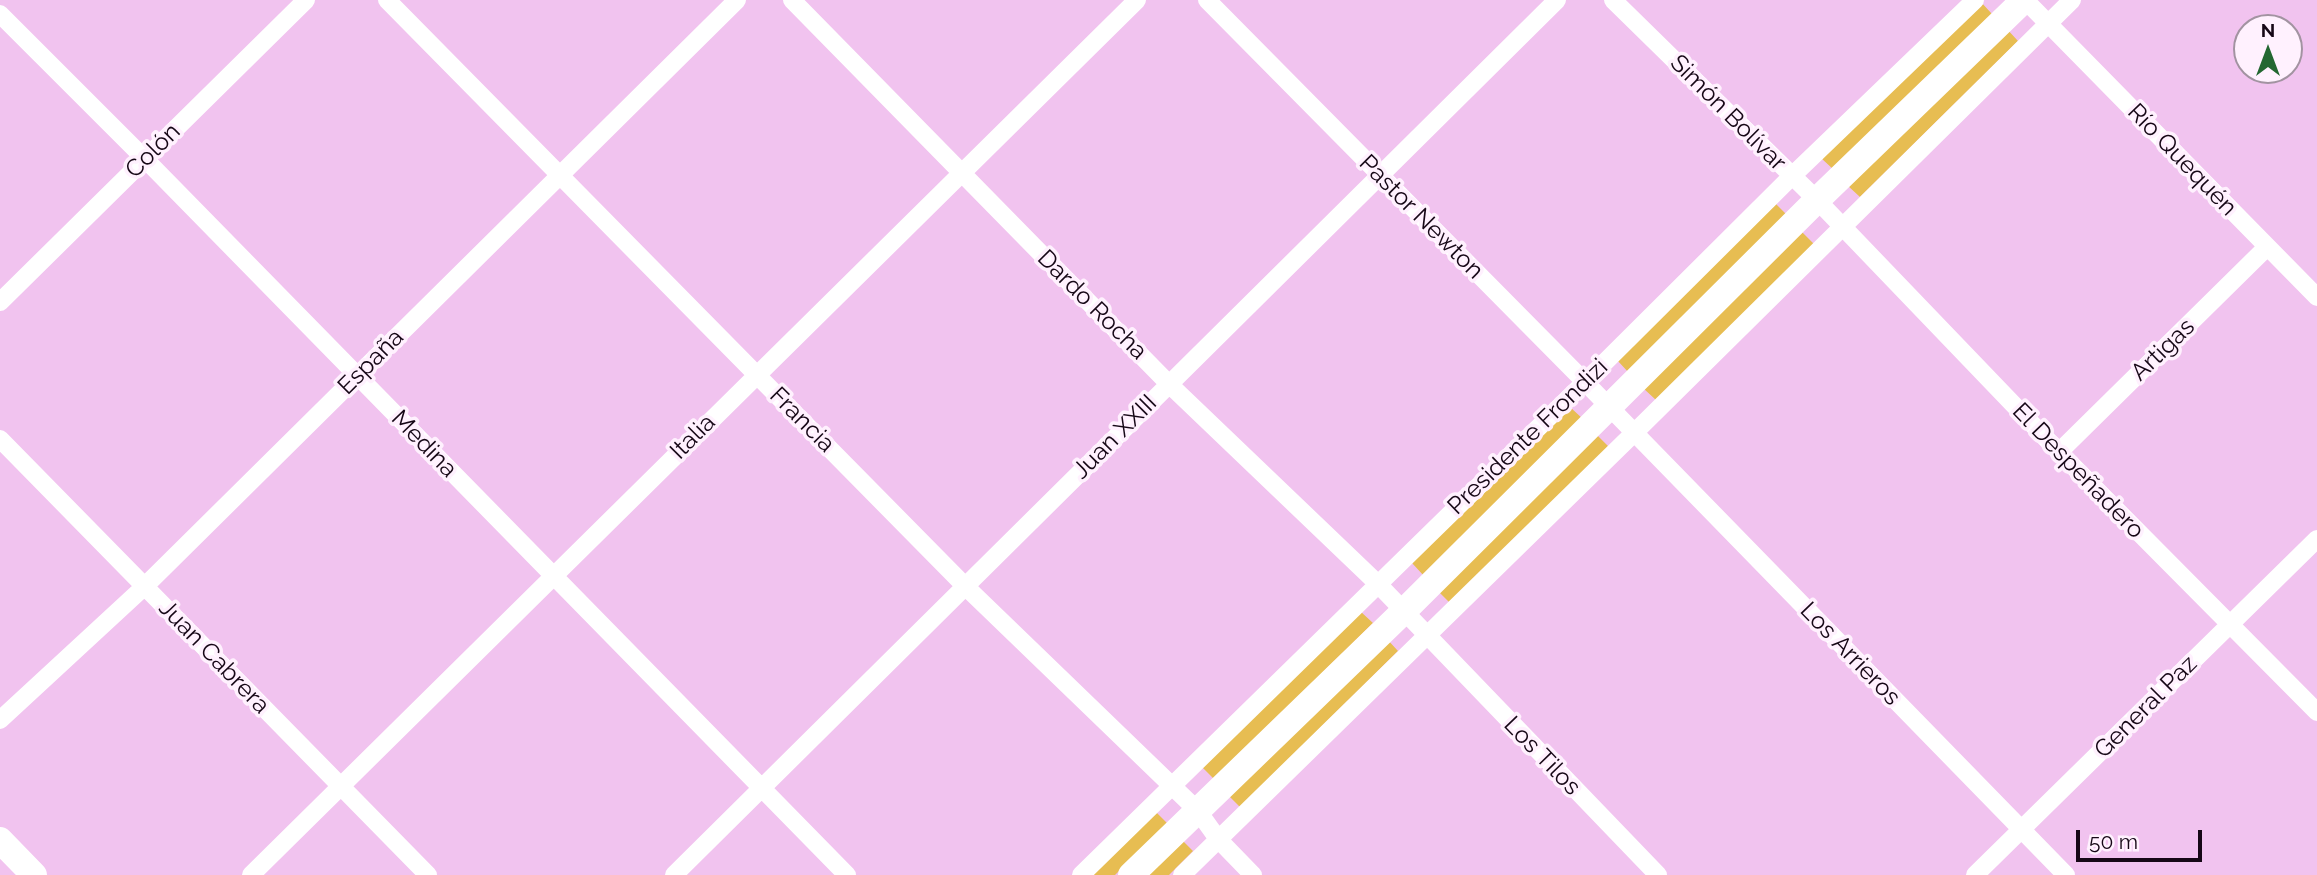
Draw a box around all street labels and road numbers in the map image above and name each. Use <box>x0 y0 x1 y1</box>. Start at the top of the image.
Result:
street label: Simón Bolívar <box>1664 49 1792 177</box>
street label: Río Quequén <box>2121 98 2243 222</box>
street label: Colón <box>120 118 186 184</box>
street label: Pastor Newton <box>1353 149 1489 285</box>
street label: Dardo Rocha <box>1031 244 1153 366</box>
street label: Artigas <box>2125 313 2201 387</box>
street label: España <box>332 323 410 401</box>
street label: Presidente Frondizi <box>1442 353 1614 521</box>
street label: Francia <box>763 381 841 459</box>
street label: Juan XXIII <box>1067 389 1163 485</box>
street label: El Despeñadero <box>2006 397 2150 545</box>
street label: Medina <box>385 404 463 484</box>
street label: Italia <box>665 409 721 465</box>
street label: Juan Cabrera <box>153 594 275 720</box>
street label: Los Arrieros <box>1794 597 1906 711</box>
street label: General Paz <box>2089 650 2203 764</box>
street label: Los Tilos <box>1498 711 1586 801</box>

